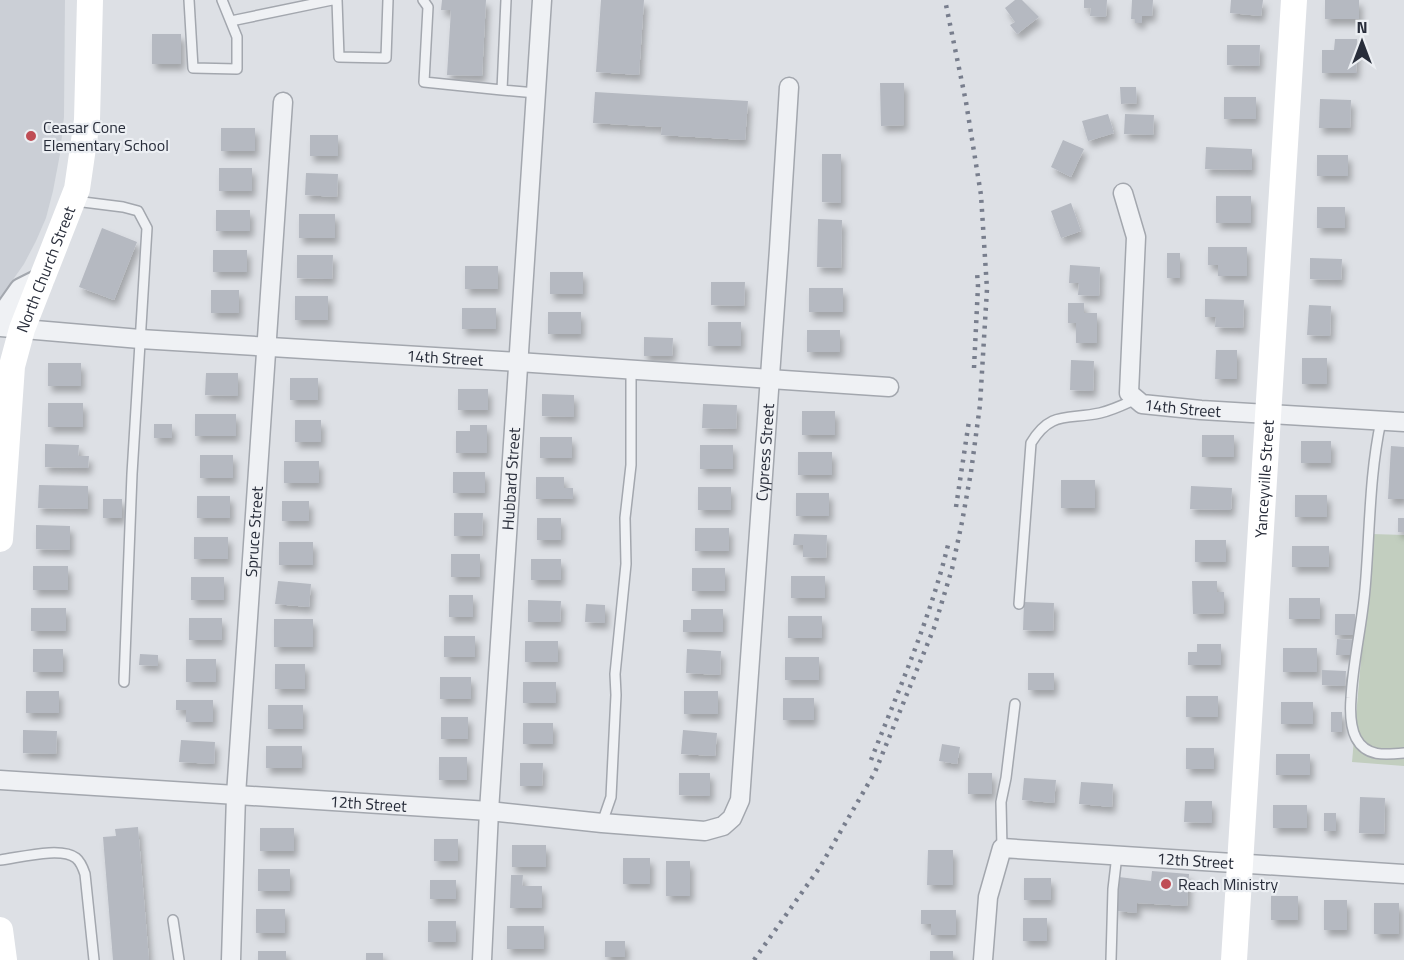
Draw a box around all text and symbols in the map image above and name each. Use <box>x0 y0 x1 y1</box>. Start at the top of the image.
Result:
north arrow <box>1332 12 1392 72</box>
text: N <box>1356 15 1368 39</box>
place label: Ceasar Cone Elementary School <box>43 115 169 157</box>
marker: Ceasar Cone Elementary School <box>24 129 38 143</box>
street label: North Church Street <box>10 202 81 336</box>
street label: 14th Street <box>406 343 484 372</box>
street label: 14th Street <box>1143 392 1222 423</box>
street label: Cypress Street <box>749 402 780 502</box>
street label: Yanceyville Street <box>1248 419 1280 539</box>
street label: Hubbard Street <box>495 426 526 531</box>
street label: Spruce Street <box>239 485 269 578</box>
street label: 12th Street <box>329 789 408 818</box>
street label: 12th Street <box>1156 846 1235 875</box>
place label: Reach Ministry <box>1178 872 1279 896</box>
marker: Reach Ministry <box>1159 877 1173 891</box>

